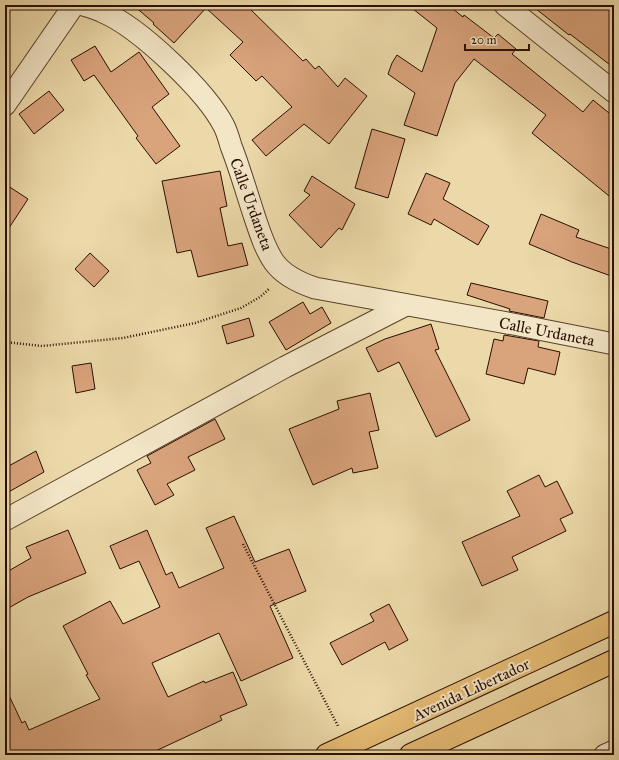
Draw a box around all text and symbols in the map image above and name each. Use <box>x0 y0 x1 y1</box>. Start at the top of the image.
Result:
scale bar <box>465 26 529 52</box>
text: 20 m <box>471 33 497 47</box>
street label: Calle Urdaneta <box>226 155 277 253</box>
street label: Calle Urdaneta <box>497 313 597 350</box>
street label: Avenida Libertador <box>409 654 533 725</box>

